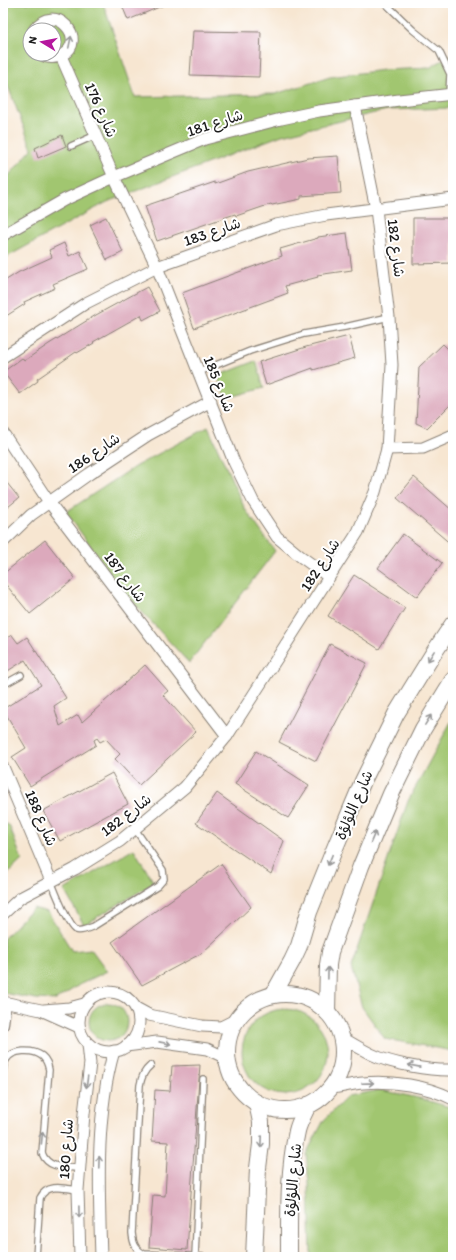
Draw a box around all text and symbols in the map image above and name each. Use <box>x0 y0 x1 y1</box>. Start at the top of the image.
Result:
north arrow <box>22 22 62 62</box>
one-way arrow <box>67 35 75 48</box>
text: N <box>26 36 40 45</box>
street label: شارع 176 <box>80 80 121 141</box>
street label: شارع 181 <box>185 105 246 141</box>
street label: شارع 183 <box>181 214 243 251</box>
street label: شارع 182 <box>382 218 409 278</box>
street label: شارع 185 <box>199 353 238 415</box>
street label: شارع 186 <box>65 429 124 478</box>
street label: شارع 182 <box>296 535 344 595</box>
street label: شارع 187 <box>99 548 150 606</box>
one-way arrow <box>427 650 435 661</box>
one-way arrow <box>424 714 433 725</box>
street label: شارع اللؤلؤة <box>331 768 378 843</box>
street label: شارع 188 <box>20 787 61 849</box>
street label: شارع 182 <box>97 790 155 841</box>
one-way arrow <box>370 831 377 843</box>
one-way arrow <box>325 853 333 865</box>
one-way arrow <box>324 967 331 980</box>
one-way arrow <box>158 1039 171 1047</box>
one-way arrow <box>408 1061 421 1069</box>
one-way arrow <box>84 1075 91 1088</box>
one-way arrow <box>361 1079 374 1086</box>
street label: شارع 180 <box>55 1118 78 1180</box>
one-way arrow <box>39 1131 46 1144</box>
one-way arrow <box>257 1135 265 1148</box>
street label: شارع اللؤلؤة <box>281 1142 306 1218</box>
one-way arrow <box>95 1156 103 1169</box>
one-way arrow <box>75 1205 82 1218</box>

